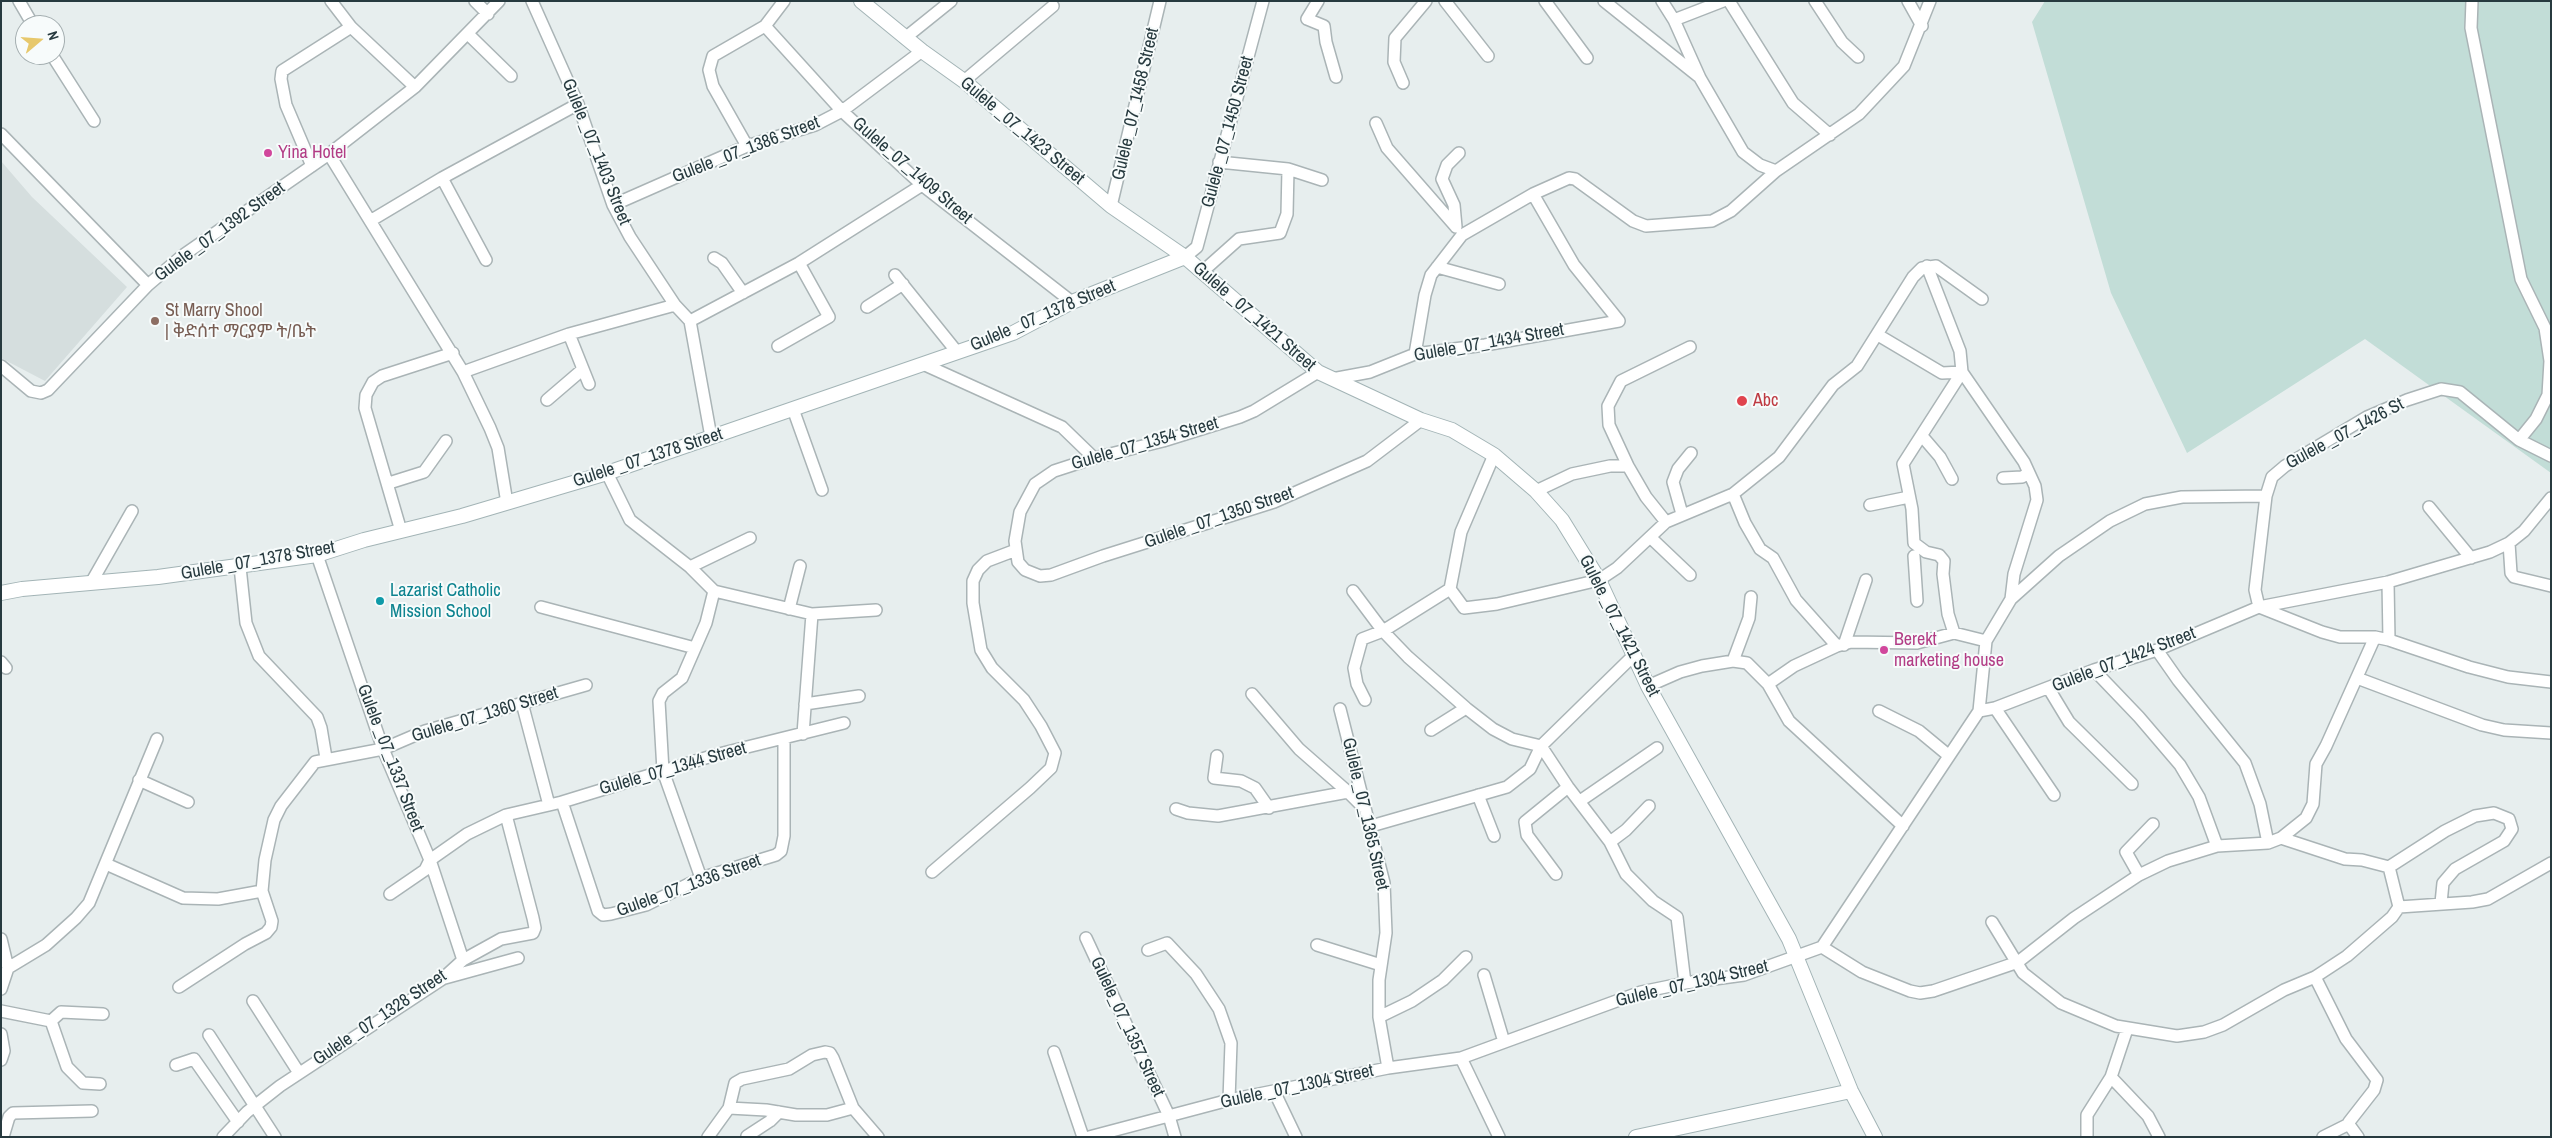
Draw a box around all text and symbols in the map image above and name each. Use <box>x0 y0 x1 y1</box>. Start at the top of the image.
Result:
north arrow <box>15 15 65 65</box>
street label: Gulele _07_1458 Street <box>1108 26 1164 182</box>
text: N <box>43 29 63 42</box>
street label: Gulele _07_1450 Street <box>1197 54 1259 210</box>
street label: Gulele _07_1423 Street <box>955 73 1089 189</box>
street label: Gulele _07_1403 Street <box>557 76 635 228</box>
street label: Gulele _07_1386 Street <box>669 112 823 188</box>
street label: Gulele_07_1409 Street <box>848 113 976 229</box>
place label: Yina Hotel <box>278 142 346 164</box>
marker: Yina Hotel <box>262 147 274 159</box>
street label: Gulele _07_1392 Street <box>151 177 289 287</box>
street label: Gulele _07_1421 Street <box>1188 258 1320 376</box>
street label: Gulele _07_1378 Street <box>967 276 1119 356</box>
place label: St Marry Shool | ቅድሰተ ማርያም ት/ቤት <box>165 300 316 342</box>
marker: St Marry Shool | ቅድሰተ ማርያም ት/ቤት <box>149 315 161 327</box>
street label: Gulele_07_1434 Street <box>1412 319 1566 367</box>
place label: Abc <box>1753 390 1778 412</box>
marker: Abc <box>1735 394 1749 408</box>
street label: Gulele _07_1426 St <box>2282 394 2408 474</box>
street label: Gulele_07_1354 Street <box>1069 413 1221 475</box>
street label: Gulele _07_1378 Street <box>571 424 725 492</box>
street label: Gulele _07_1350 Street <box>1142 482 1296 554</box>
street label: Gulele _07_1378 Street <box>179 537 337 585</box>
street label: Gulele _07_1421 Street <box>1574 552 1664 700</box>
place label: Lazarist Catholic Mission School <box>390 580 501 622</box>
marker: Lazarist Catholic Mission School <box>374 595 386 607</box>
street label: Gulele_07_1424 Street <box>2049 623 2199 697</box>
place label: Berekt marketing house <box>1894 629 2004 672</box>
marker: Berekt marketing house <box>1878 644 1890 656</box>
street label: Gulele _07_1337 Street <box>352 681 428 835</box>
street label: Gulele_07_1360 Street <box>409 682 561 748</box>
street label: Gulele _07_1365 Street <box>1337 736 1393 892</box>
street label: Gulele_07_1344 Street <box>597 738 749 800</box>
street label: Gulele_07_1336 Street <box>614 850 764 922</box>
street label: Gulele_07_1357 Street <box>1085 954 1169 1100</box>
street label: Gulele _07_1304 Street <box>1614 956 1770 1012</box>
street label: Gulele _07_1328 Street <box>309 965 451 1071</box>
street label: Gulele _07_1304 Street <box>1219 1060 1375 1114</box>

